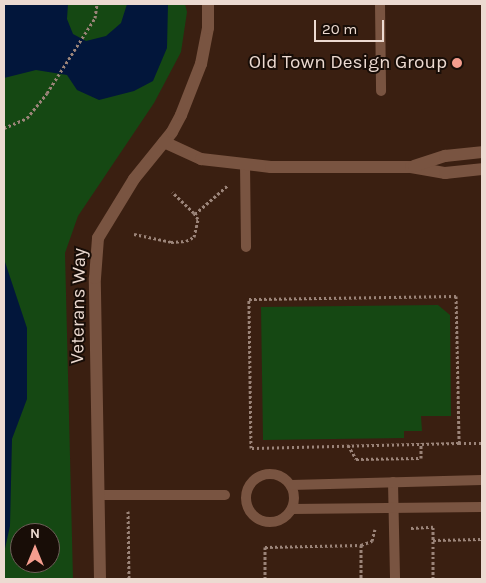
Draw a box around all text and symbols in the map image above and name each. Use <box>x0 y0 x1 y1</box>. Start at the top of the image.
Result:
scale bar <box>316 10 386 42</box>
text: 20 m <box>322 20 357 38</box>
place label: Old Town Design Group <box>249 52 447 74</box>
marker: Old Town Design Group <box>451 57 463 69</box>
street label: Veterans Way <box>67 248 91 364</box>
north arrow <box>10 523 60 573</box>
text: N <box>30 525 40 542</box>

